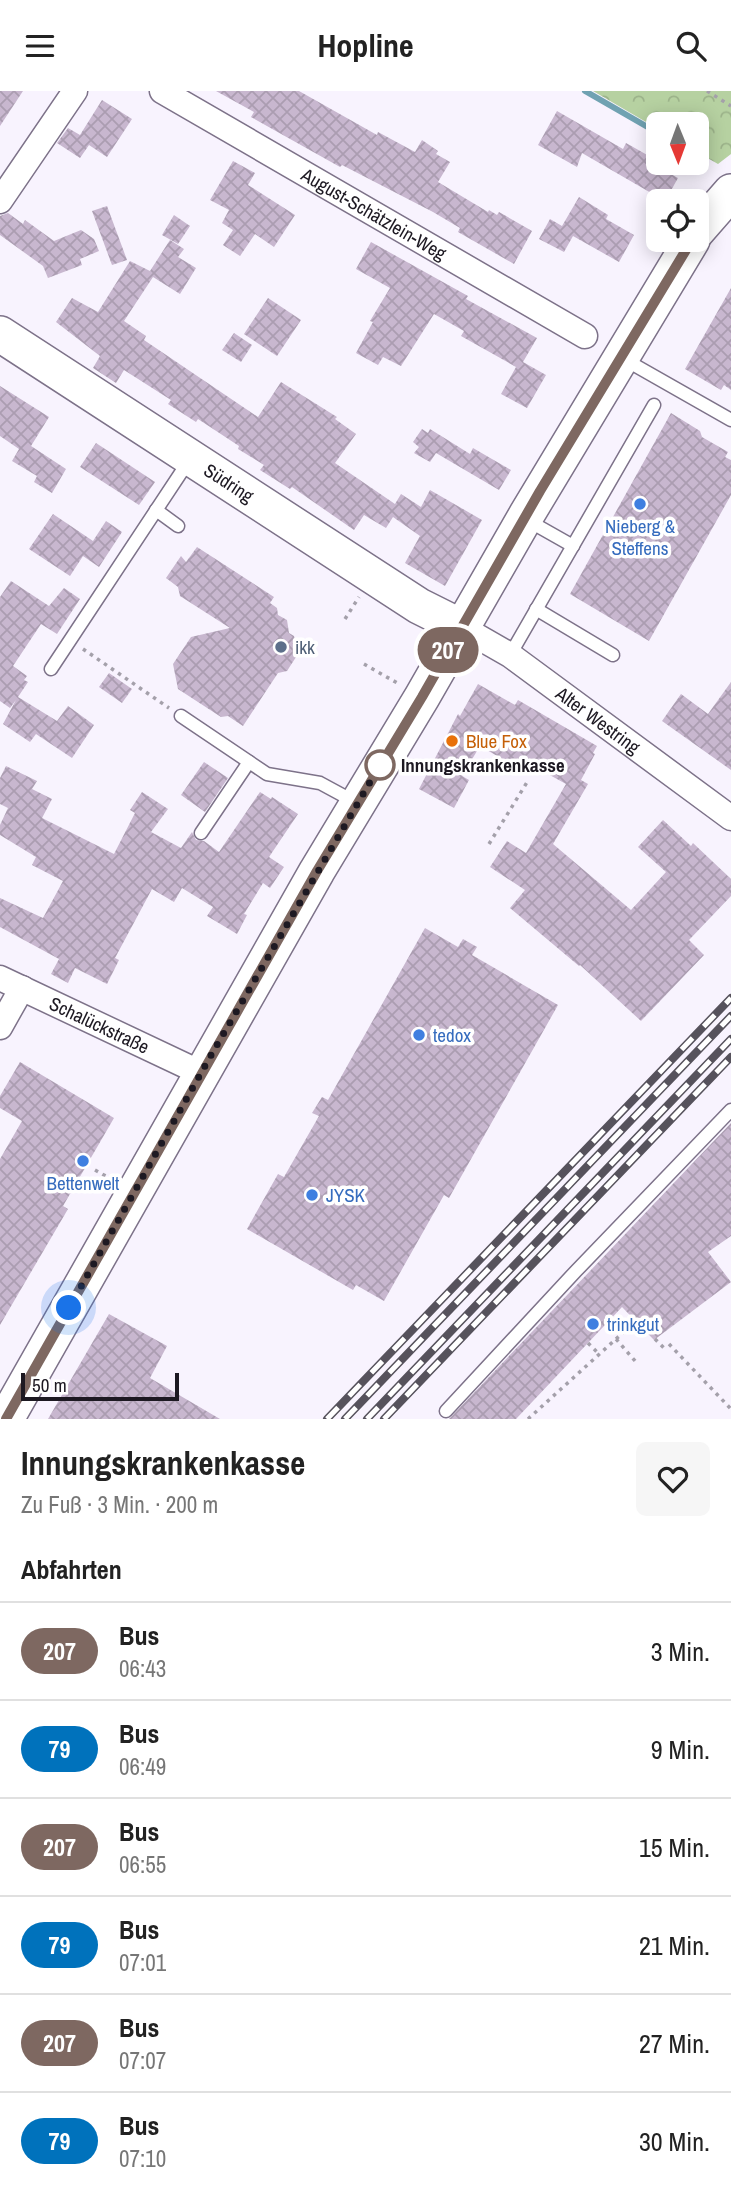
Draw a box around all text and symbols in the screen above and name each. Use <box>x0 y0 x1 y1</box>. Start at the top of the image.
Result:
text: Hopline <box>317 24 414 67</box>
icon: menu <box>21 27 59 65</box>
icon: search <box>672 27 710 65</box>
north arrow <box>646 112 709 175</box>
map controls <box>646 112 709 252</box>
street label: August-Schätzlein-Weg <box>296 161 452 266</box>
button: locate <box>646 189 709 252</box>
street label: Südring <box>199 457 259 509</box>
marker: Nieberg & Steffens <box>632 496 648 512</box>
place label: Nieberg & Steffens <box>605 513 676 561</box>
line badge: 207 <box>408 627 488 673</box>
place label: ikk <box>295 634 315 660</box>
text: 207 <box>432 634 464 666</box>
marker: ikk <box>273 639 289 655</box>
street label: Alter Westring <box>550 680 646 760</box>
place label: Blue Fox <box>466 728 527 754</box>
marker: Blue Fox <box>444 733 460 749</box>
marker: Innungskrankenkasse <box>365 750 395 780</box>
place label: Innungskrankenkasse <box>401 752 565 778</box>
street label: Schalückstraße <box>45 990 154 1060</box>
place label: tedox <box>433 1022 471 1048</box>
marker: tedox <box>411 1027 427 1043</box>
marker: Bettenwelt <box>75 1153 91 1169</box>
place label: Bettenwelt <box>47 1170 120 1196</box>
place label: JYSK <box>326 1182 366 1208</box>
marker: JYSK <box>304 1187 320 1203</box>
your location <box>51 1290 86 1325</box>
place label: trinkgut <box>607 1311 660 1337</box>
marker: trinkgut <box>585 1316 601 1332</box>
scale bar <box>21 1370 178 1402</box>
text: 50 m <box>32 1372 67 1398</box>
text: Innungskrankenkasse <box>21 1441 305 1485</box>
button: heart <box>636 1442 710 1516</box>
text: Zu Fuß · 3 Min. · 200 m <box>21 1489 218 1520</box>
text: Abfahrten <box>21 1552 122 1587</box>
text: Bus <box>119 1618 159 1653</box>
text: 3 Min. <box>651 1634 710 1669</box>
text: 207 <box>43 1635 76 1667</box>
text: 06:43 <box>119 1653 166 1684</box>
text: Bus <box>119 1716 159 1751</box>
text: 9 Min. <box>651 1732 710 1767</box>
text: 79 <box>49 1733 70 1765</box>
text: 06:49 <box>119 1751 166 1782</box>
text: Bus <box>119 1814 159 1849</box>
text: 15 Min. <box>639 1830 710 1865</box>
text: 207 <box>43 1831 76 1863</box>
text: 06:55 <box>119 1849 166 1880</box>
text: Bus <box>119 1912 159 1947</box>
text: 21 Min. <box>639 1928 710 1963</box>
text: 79 <box>49 1929 70 1961</box>
text: 07:01 <box>119 1947 166 1978</box>
text: Bus <box>119 2010 159 2045</box>
text: 27 Min. <box>639 2026 710 2061</box>
text: 207 <box>43 2027 76 2059</box>
text: 07:07 <box>119 2045 166 2076</box>
text: Bus <box>119 2108 159 2143</box>
text: 30 Min. <box>639 2124 710 2159</box>
text: 79 <box>49 2125 70 2157</box>
text: 07:10 <box>119 2143 166 2174</box>

